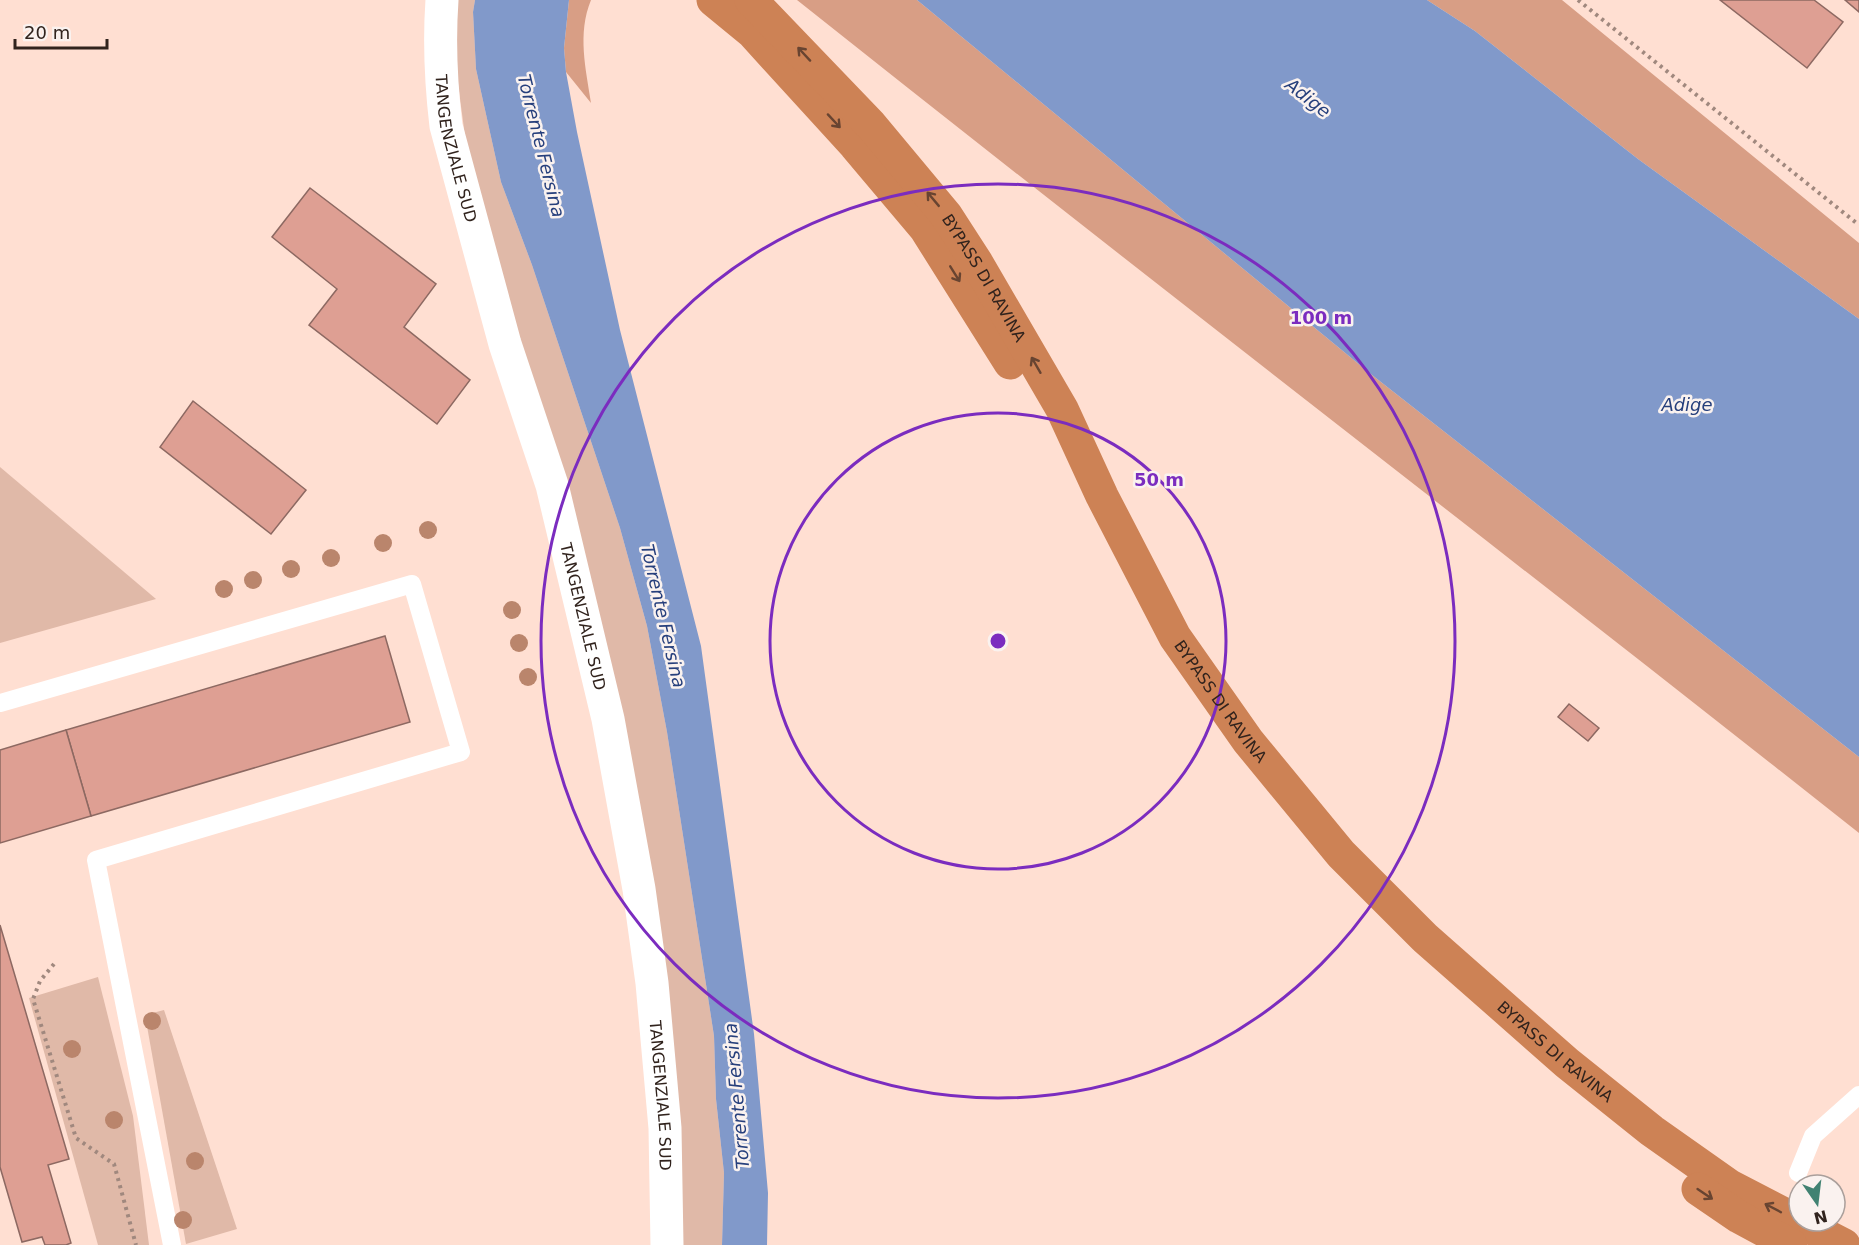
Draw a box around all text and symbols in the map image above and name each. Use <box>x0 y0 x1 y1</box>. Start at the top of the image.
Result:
scale bar <box>15 12 106 50</box>
text: 20 m <box>24 22 70 43</box>
one-way arrow <box>797 46 811 61</box>
water label: Torrente Fersina <box>514 72 569 220</box>
street label: TANGENZIALE SUD <box>431 73 481 224</box>
water label: Adige <box>1281 73 1335 122</box>
one-way arrow <box>827 114 841 129</box>
one-way arrow <box>927 191 940 207</box>
street label: BYPASS DI RAVINA <box>938 211 1030 345</box>
one-way arrow <box>949 265 961 282</box>
text: 100 m <box>1290 307 1352 328</box>
one-way arrow <box>1030 357 1042 374</box>
water label: Adige <box>1660 394 1713 415</box>
text: 50 m <box>1134 469 1184 490</box>
street label: TANGENZIALE SUD <box>556 540 610 692</box>
water label: Torrente Fersina <box>637 542 690 690</box>
centre of rings <box>988 631 1008 651</box>
street label: BYPASS DI RAVINA <box>1170 637 1271 767</box>
street label: BYPASS DI RAVINA <box>1493 997 1617 1106</box>
street label: TANGENZIALE SUD <box>645 1019 675 1171</box>
water label: Torrente Fersina <box>720 1022 753 1170</box>
north arrow <box>1787 1173 1847 1233</box>
one-way arrow <box>1696 1188 1712 1200</box>
one-way arrow <box>1764 1202 1782 1214</box>
text: N <box>1812 1206 1829 1228</box>

